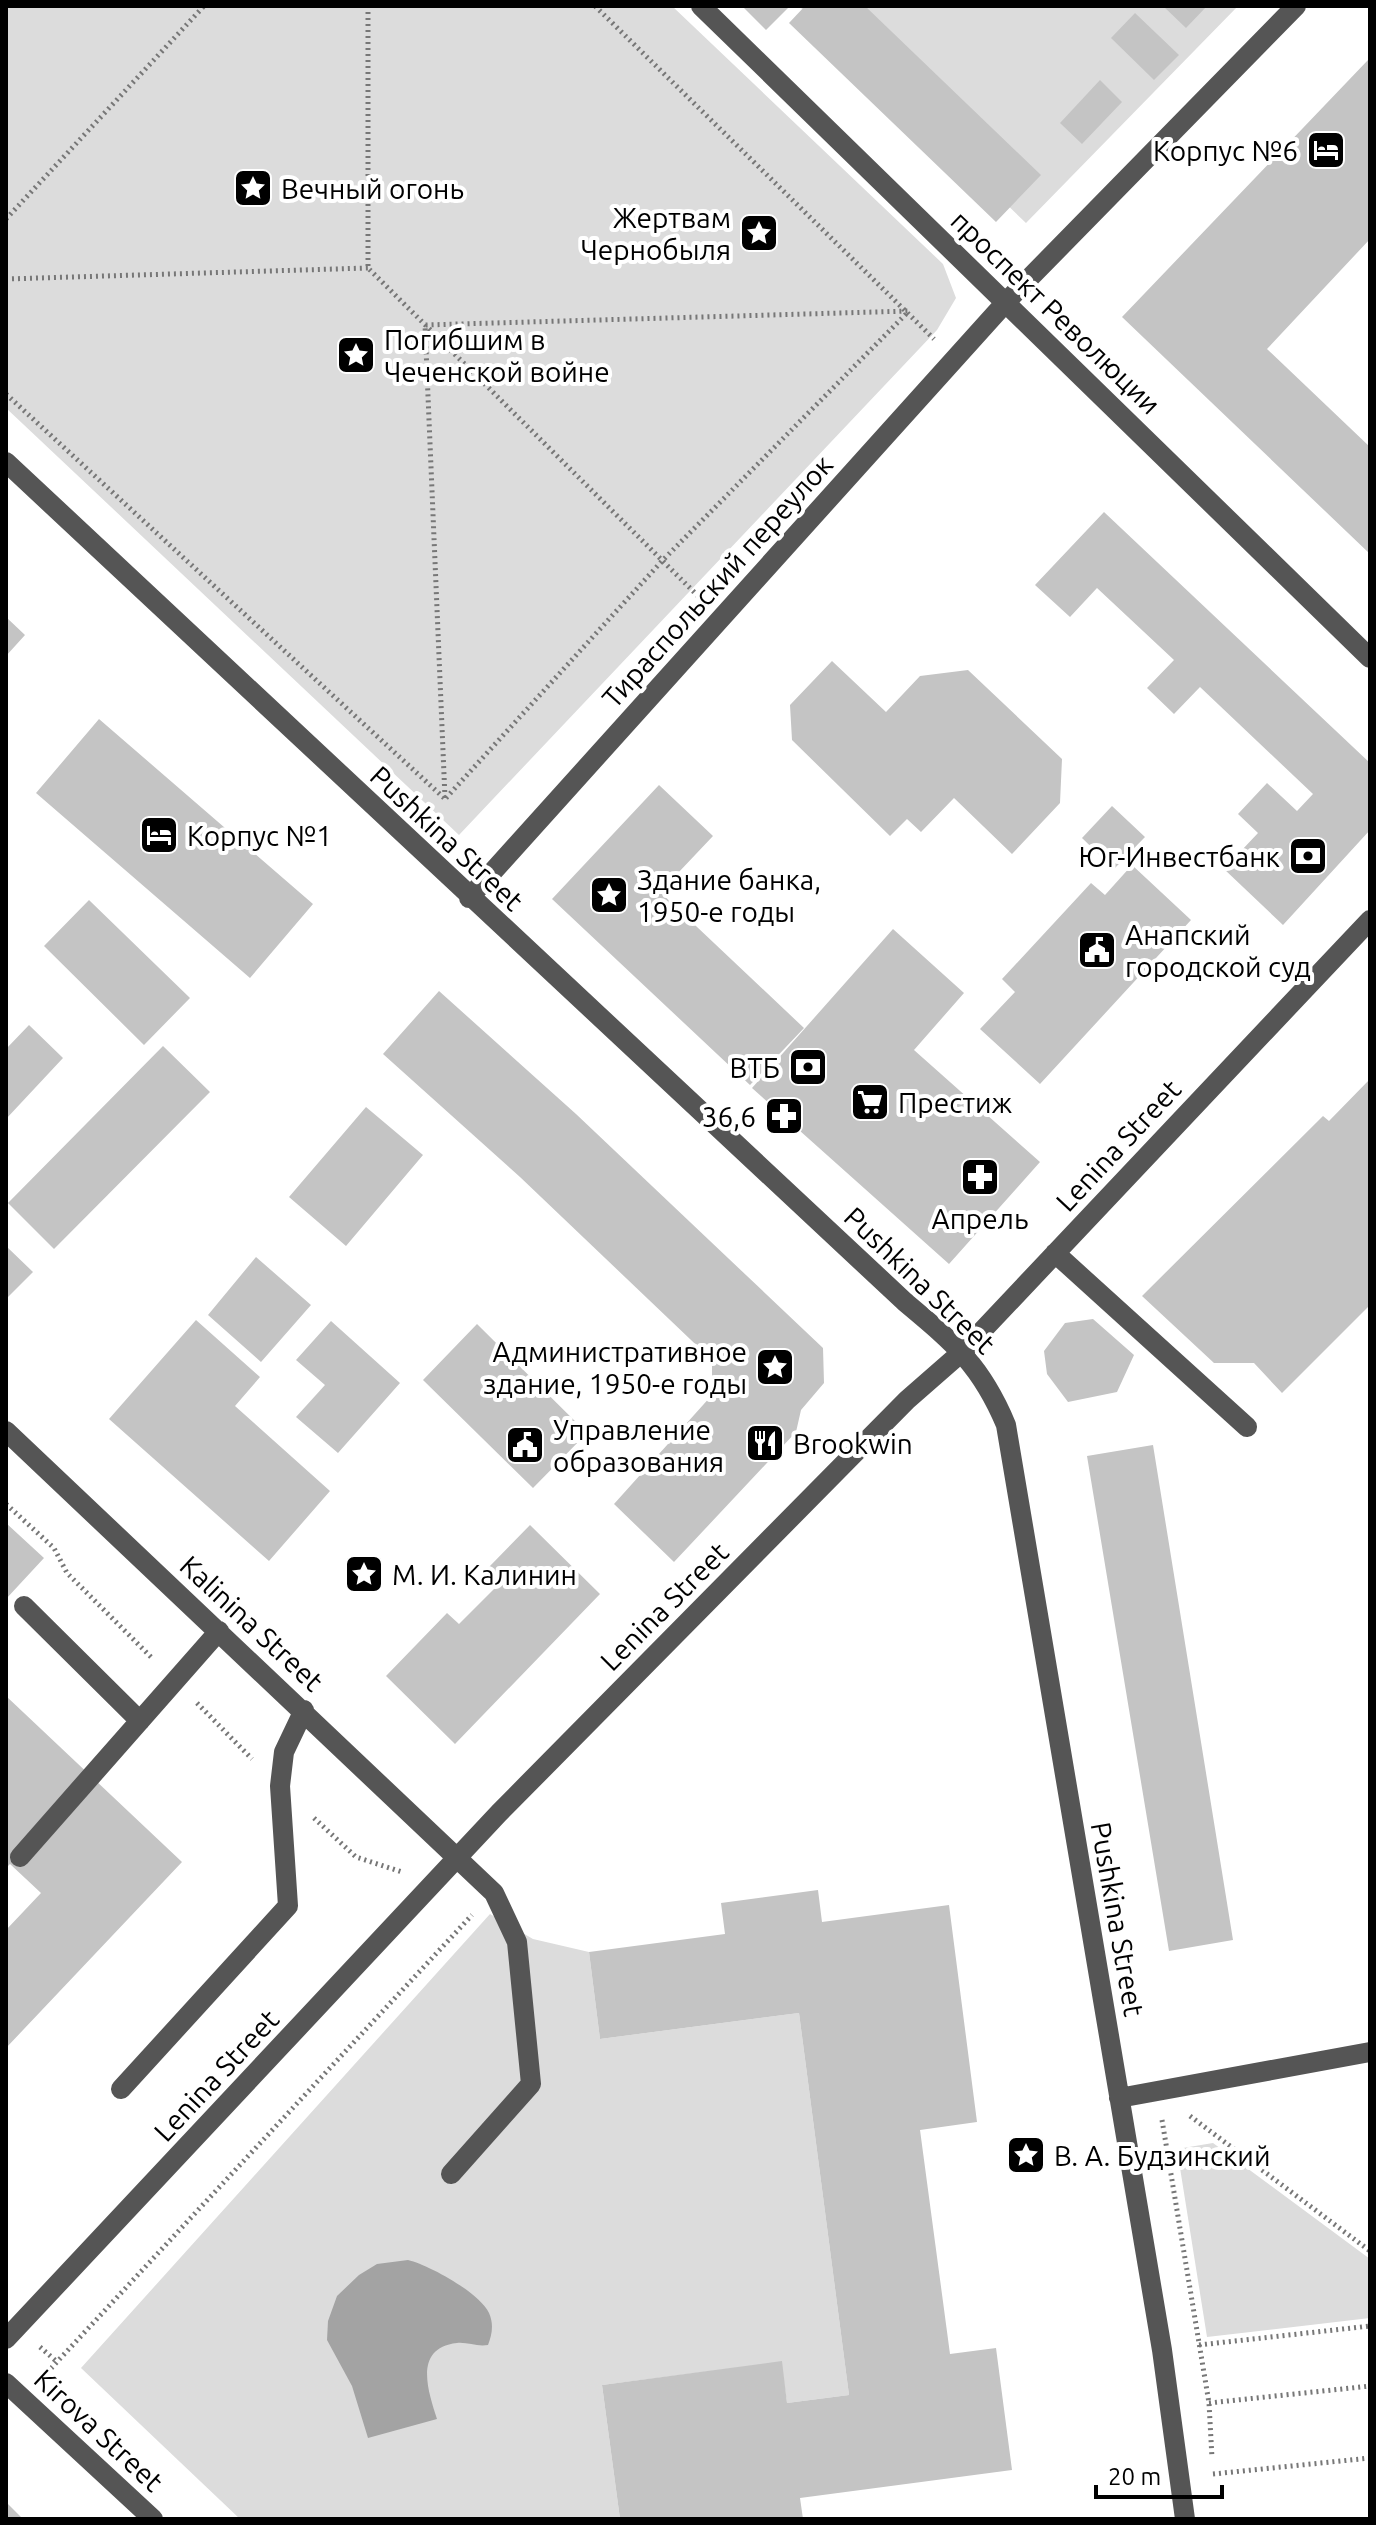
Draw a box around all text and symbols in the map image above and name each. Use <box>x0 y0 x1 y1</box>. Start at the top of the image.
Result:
hotel icon: Корпус №6 <box>1305 129 1347 171</box>
place label: Корпус №6 <box>1153 135 1298 166</box>
place icon: Вечный огонь <box>232 167 274 209</box>
place label: Вечный огонь <box>281 173 464 204</box>
place label: Жертвам Чернобыля <box>580 202 731 265</box>
street label: проспект Революции <box>945 204 1167 420</box>
place icon: Жертвам Чернобыля <box>738 212 780 254</box>
place label: Погибшим в Чеченской войне <box>384 324 610 387</box>
place icon: Погибшим в Чеченской войне <box>335 334 377 376</box>
street label: Тираспольский переулок <box>596 449 838 713</box>
street label: Pushkina Street <box>364 760 530 916</box>
hotel icon: Корпус №1 <box>138 814 180 856</box>
place label: Корпус №1 <box>187 820 332 851</box>
bank icon: Юг-Инвестбанк <box>1287 835 1329 877</box>
place label: Юг-Инвестбанк <box>1079 841 1280 872</box>
place label: Здание банка, 1950-е годы <box>637 864 821 927</box>
place icon: Здание банка, 1950-е годы <box>588 874 630 916</box>
place label: Анапский городской суд <box>1125 919 1311 982</box>
public building icon: Анапский городской суд <box>1076 929 1118 971</box>
bank icon: ВТБ <box>787 1046 829 1088</box>
place label: ВТБ <box>729 1052 780 1083</box>
street label: Lenina Street <box>1050 1073 1186 1217</box>
supermarket icon: Престиж <box>849 1081 891 1123</box>
place label: Престиж <box>898 1087 1013 1118</box>
pharmacy icon: 36,6 <box>763 1095 805 1137</box>
place label: 36,6 <box>702 1101 756 1132</box>
pharmacy icon: Апрель <box>959 1156 1001 1198</box>
street label: Pushkina Street <box>838 1200 1002 1360</box>
place label: Апрель <box>932 1203 1029 1234</box>
place label: Административное здание, 1950-е годы <box>483 1336 747 1399</box>
place icon: Административное здание, 1950-е годы <box>754 1346 796 1388</box>
place label: Управление образования <box>553 1414 724 1477</box>
restaurant icon: Brookwin <box>744 1422 786 1464</box>
public building icon: Управление образования <box>504 1424 546 1466</box>
place label: Brookwin <box>793 1428 913 1459</box>
street label: Lenina Street <box>594 1536 734 1676</box>
street label: Kalinina Street <box>174 1549 330 1697</box>
place icon: М. И. Калинин <box>343 1553 385 1595</box>
place label: М. И. Калинин <box>392 1559 577 1590</box>
street label: Pushkina Street <box>1086 1819 1150 2019</box>
street label: Lenina Street <box>148 2003 284 2147</box>
place icon: В. А. Будзинский <box>1005 2134 1047 2176</box>
place label: В. А. Будзинский <box>1054 2140 1270 2171</box>
street label: Kirova Street <box>28 2363 170 2497</box>
scale bar <box>1096 2449 1222 2499</box>
text: 20 m <box>1108 2463 1161 2490</box>

